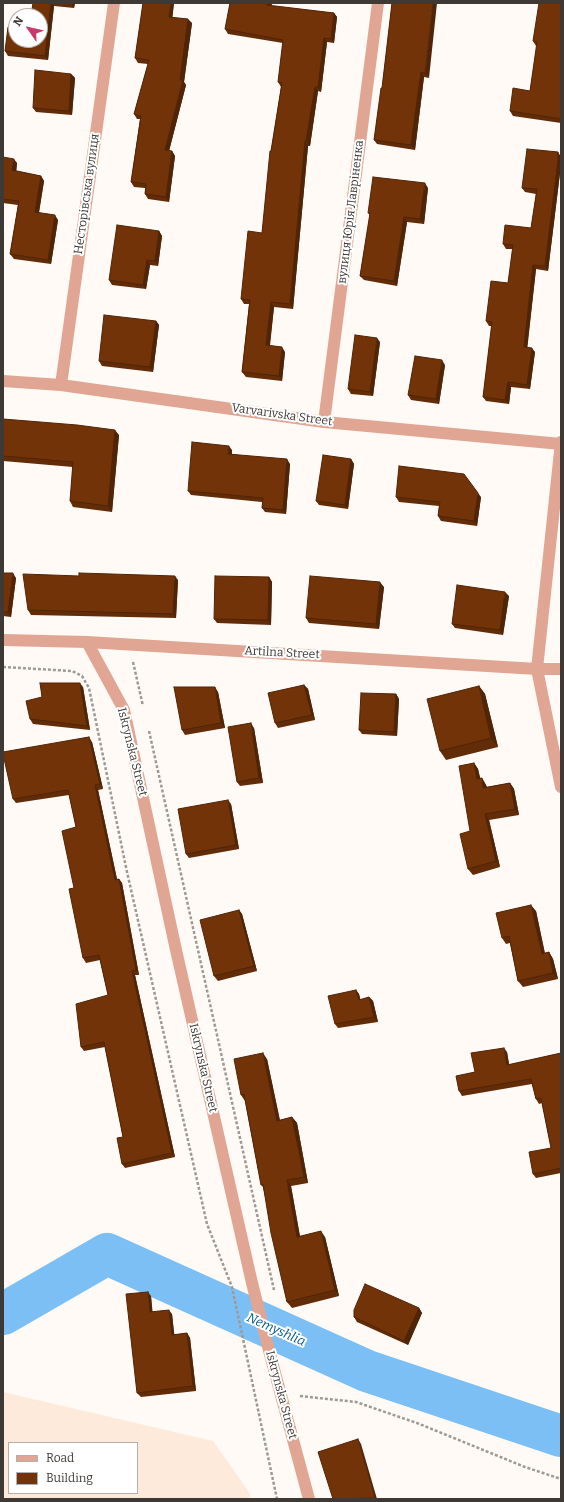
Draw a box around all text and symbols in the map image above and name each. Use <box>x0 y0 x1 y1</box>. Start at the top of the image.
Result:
north arrow <box>8 8 48 48</box>
text: N <box>11 14 26 29</box>
street label: Несторівська вулиця <box>71 133 103 255</box>
street label: вулиця Юрія Лавріненка <box>335 140 367 284</box>
street label: Varvarivska Street <box>231 401 333 429</box>
street label: Artilna Street <box>244 644 320 662</box>
street label: Iskrynska Street <box>114 706 150 798</box>
street label: Iskrynska Street <box>186 1022 220 1114</box>
water label: Nemyshlia <box>244 1310 308 1350</box>
street label: Iskrynska Street <box>262 1349 300 1441</box>
legend <box>8 1442 138 1494</box>
text: Road <box>46 1451 74 1465</box>
text: Building <box>46 1471 93 1485</box>

